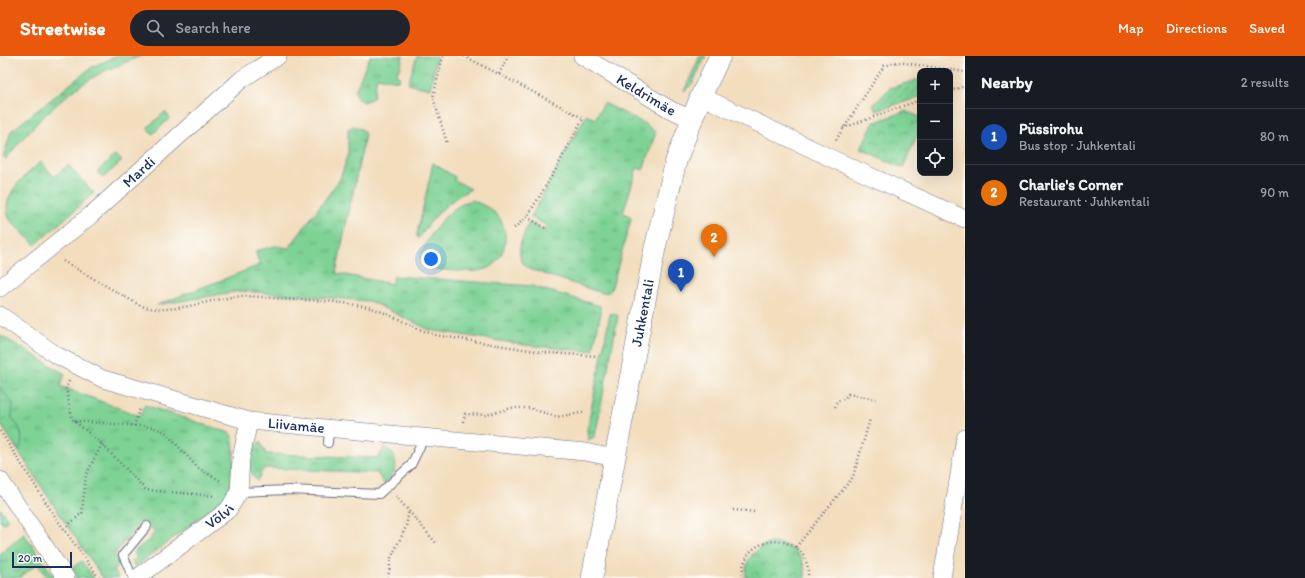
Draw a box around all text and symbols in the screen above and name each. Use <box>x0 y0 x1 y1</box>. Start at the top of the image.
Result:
search box <box>130 10 410 46</box>
text: Streetwise <box>20 17 106 40</box>
icon: search <box>144 17 166 39</box>
text: Search here <box>176 19 251 37</box>
text: Map <box>1118 20 1144 37</box>
text: Directions <box>1166 20 1227 37</box>
text: Saved <box>1249 20 1285 37</box>
map controls <box>917 68 953 176</box>
button: + <box>917 68 953 104</box>
street label: Keldrimäe <box>613 70 678 120</box>
text: Nearby <box>981 72 1033 92</box>
text: 2 results <box>1241 75 1289 90</box>
button: − <box>917 104 953 140</box>
text: Püssirohu <box>1019 120 1083 138</box>
text: 1 <box>991 129 997 144</box>
text: 80 m <box>1260 129 1289 144</box>
text: Bus stop · Juhkentali <box>1019 138 1136 153</box>
button: locate <box>917 140 953 176</box>
street label: Mardi <box>119 153 159 191</box>
text: Charlie's Corner <box>1019 176 1123 194</box>
text: 2 <box>991 185 997 200</box>
text: 90 m <box>1260 185 1289 200</box>
text: Restaurant · Juhkentali <box>1019 194 1150 209</box>
pin: 2 <box>701 224 727 257</box>
your location <box>421 249 441 269</box>
pin: 1 <box>668 259 694 292</box>
street label: Juhkentali <box>627 277 658 348</box>
street label: Liivamäe <box>267 414 326 437</box>
street label: Võlvi <box>202 501 238 533</box>
scale bar <box>12 550 72 569</box>
text: 20 m <box>18 552 42 565</box>

